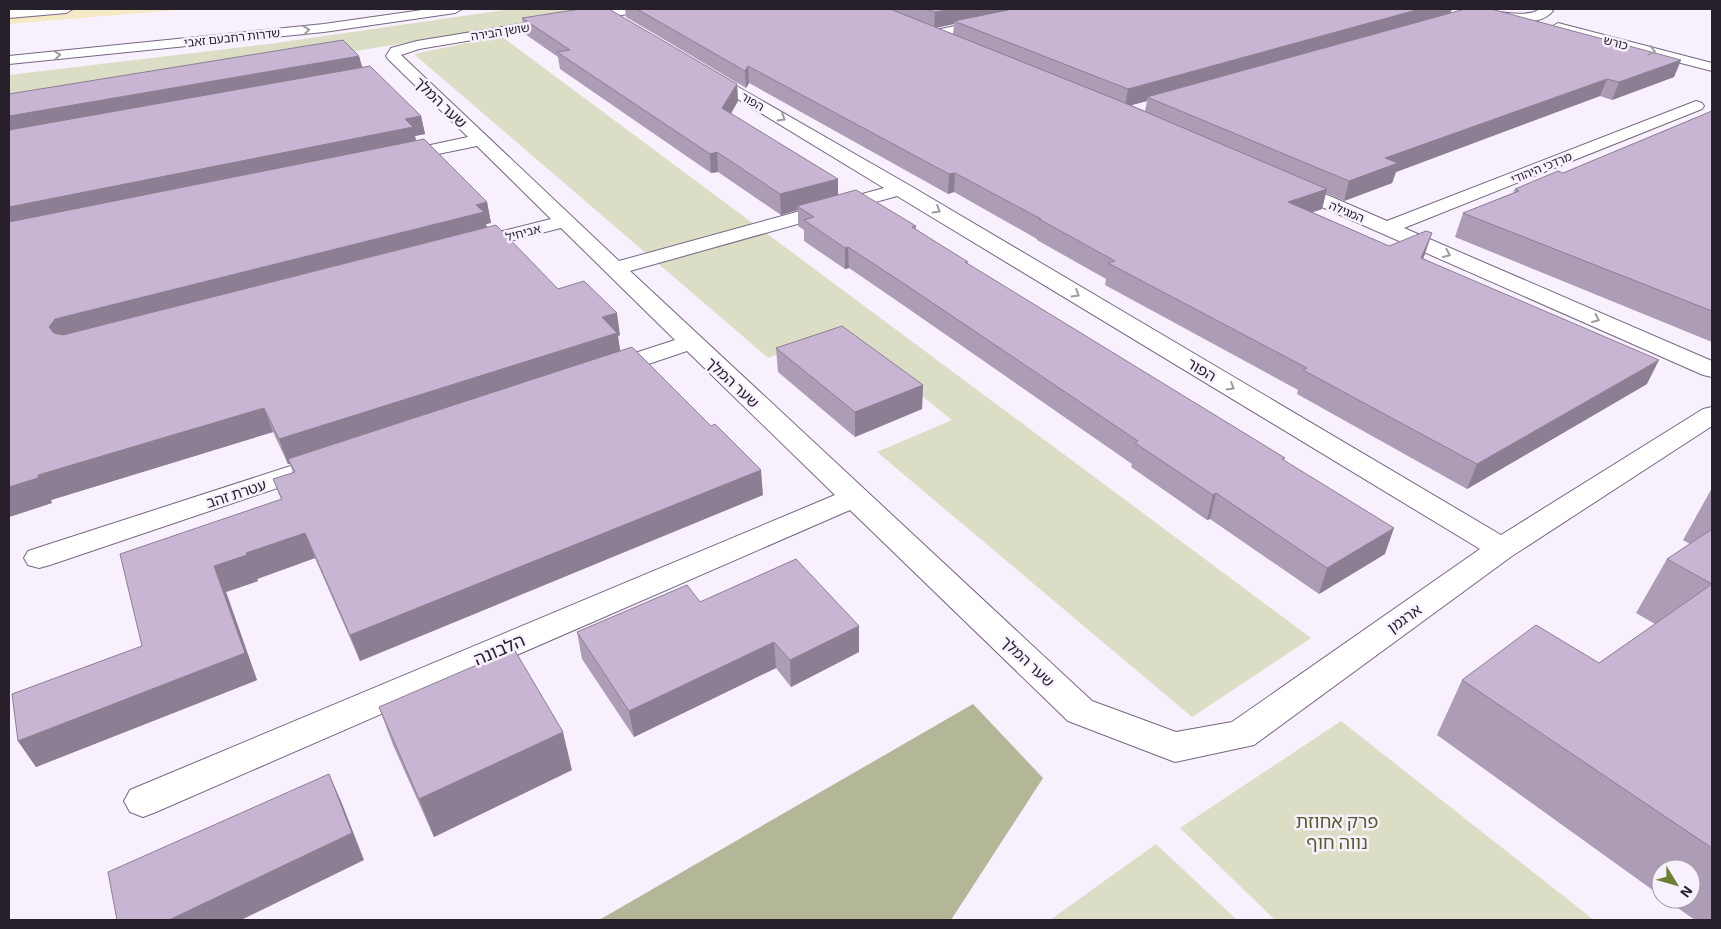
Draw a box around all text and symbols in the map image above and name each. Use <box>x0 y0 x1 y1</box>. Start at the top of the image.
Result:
street label: שושן הבירה <box>470 19 530 43</box>
one-way arrow <box>302 24 310 35</box>
street label: שדרות רחבעם זאבי <box>183 25 281 49</box>
street label: כורש <box>1602 32 1630 52</box>
one-way arrow <box>1647 46 1655 56</box>
one-way arrow <box>54 50 62 61</box>
street label: שער המלך <box>411 73 471 131</box>
street label: הפור <box>739 89 767 113</box>
one-way arrow <box>777 112 786 122</box>
street label: מרדכי היהודי <box>1508 148 1574 186</box>
street label: המגילה <box>1327 197 1367 225</box>
one-way arrow <box>932 204 941 214</box>
street label: אביחיל <box>504 221 542 243</box>
one-way arrow <box>1442 248 1451 259</box>
one-way arrow <box>1071 288 1080 297</box>
one-way arrow <box>1591 313 1600 324</box>
street label: שער המלך <box>703 353 763 411</box>
street label: הפור <box>1184 353 1220 385</box>
one-way arrow <box>1225 380 1234 390</box>
street label: עטרת זהב <box>204 475 268 511</box>
street label: ארגמן <box>1384 600 1424 636</box>
street label: הלבונה <box>470 628 528 670</box>
street label: שער המלך <box>998 632 1058 690</box>
park label: פרק אחוזת נווה חוף <box>1296 810 1378 853</box>
north arrow <box>1651 859 1701 909</box>
text: N <box>1677 883 1697 901</box>

